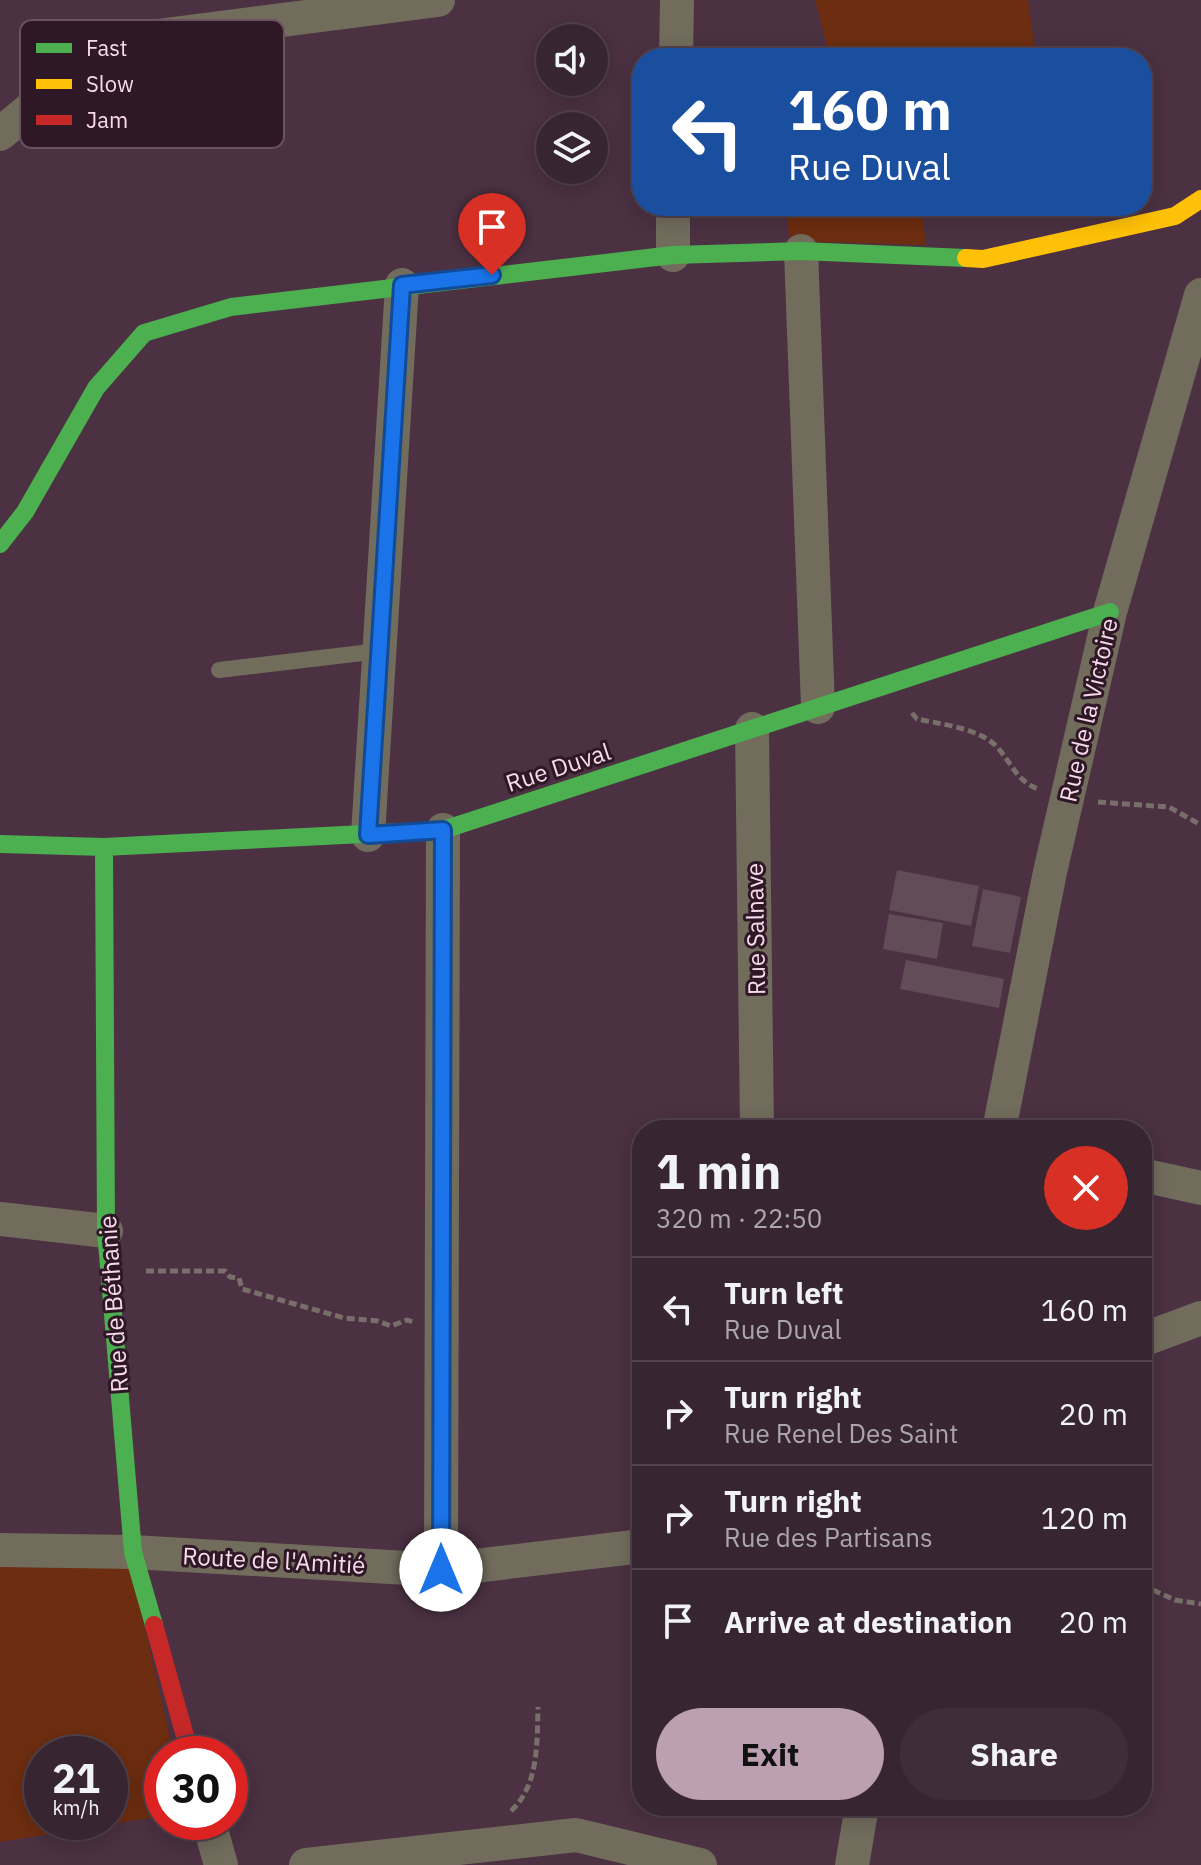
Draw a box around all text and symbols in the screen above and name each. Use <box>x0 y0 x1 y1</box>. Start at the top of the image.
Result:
legend <box>20 20 284 148</box>
map controls <box>536 24 608 184</box>
button: sound <box>536 24 608 96</box>
text: Fast <box>86 33 127 62</box>
text: Slow <box>86 69 134 98</box>
text: 160 m <box>788 73 952 145</box>
icon: left <box>656 80 760 184</box>
text: Jam <box>86 105 128 134</box>
button: layers <box>536 112 608 184</box>
text: Rue Duval <box>788 143 951 190</box>
pin <box>458 193 526 275</box>
icon: arrive <box>470 205 514 249</box>
street label: Rue de la Victoire <box>1051 615 1125 805</box>
street label: Rue Duval <box>501 735 615 799</box>
street label: Rue Salnave <box>738 863 772 995</box>
text: 1 min <box>656 1140 781 1202</box>
button: close <box>1044 1146 1128 1230</box>
text: 320 m · 22:50 <box>656 1201 822 1235</box>
street label: Rue de Béthanie <box>91 1215 135 1393</box>
text: Turn left <box>724 1273 843 1312</box>
icon: left <box>656 1287 700 1331</box>
text: 160 m <box>1041 1290 1128 1329</box>
text: Rue Duval <box>724 1312 842 1346</box>
text: Turn right <box>724 1377 862 1416</box>
icon: right <box>656 1391 700 1435</box>
text: 20 m <box>1059 1394 1128 1433</box>
text: Rue Renel Des Saint <box>724 1416 959 1450</box>
text: Turn right <box>724 1481 862 1520</box>
icon: right <box>656 1495 700 1539</box>
text: 120 m <box>1041 1498 1128 1537</box>
text: Rue des Partisans <box>724 1520 933 1554</box>
position arrow <box>399 1528 483 1612</box>
street label: Route de l'Amitié <box>182 1539 366 1581</box>
icon: arrive <box>656 1599 700 1643</box>
text: Arrive at destination <box>724 1602 1012 1641</box>
text: 20 m <box>1059 1602 1128 1641</box>
button: Exit <box>656 1708 884 1800</box>
button: Share <box>900 1708 1128 1800</box>
speed limit sign: 30 <box>144 1736 248 1840</box>
text: 21 <box>52 1752 100 1804</box>
text: km/h <box>52 1794 100 1821</box>

